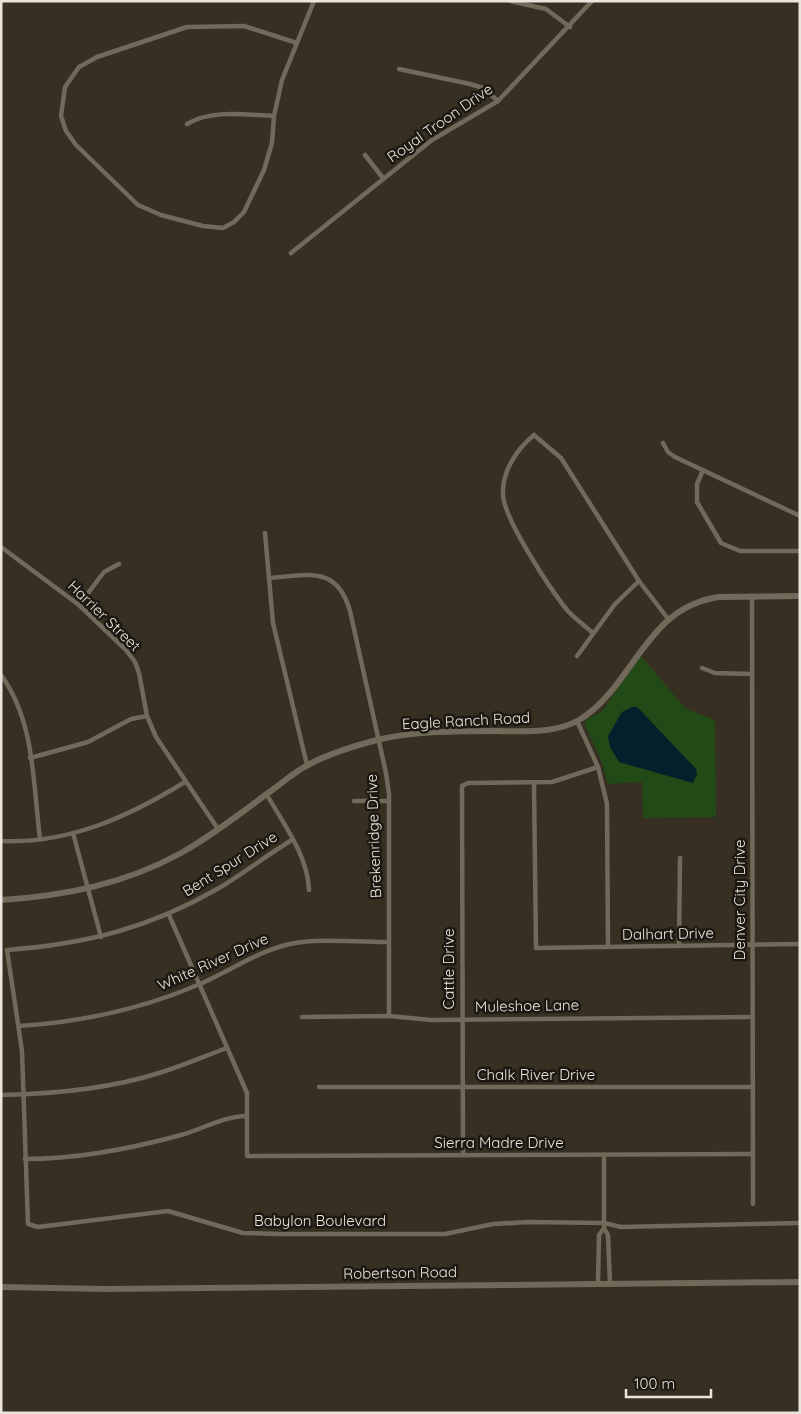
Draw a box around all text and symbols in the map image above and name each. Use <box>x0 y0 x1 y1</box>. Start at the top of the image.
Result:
street label: Royal Troon Drive <box>383 79 496 166</box>
street label: Harrier Street <box>64 576 145 655</box>
street label: Eagle Ranch Road <box>401 708 531 733</box>
street label: Brekenridge Drive <box>362 774 385 898</box>
street label: Bent Spur Drive <box>179 827 281 900</box>
street label: Denver City Drive <box>730 840 749 961</box>
street label: Dalhart Drive <box>622 923 714 944</box>
street label: Cattle Drive <box>439 928 458 1010</box>
street label: White River Drive <box>154 929 271 994</box>
street label: Muleshoe Lane <box>475 995 579 1016</box>
street label: Chalk River Drive <box>477 1065 595 1084</box>
street label: Sierra Madre Drive <box>434 1133 564 1152</box>
street label: Babylon Boulevard <box>254 1211 386 1230</box>
street label: Robertson Road <box>343 1262 457 1283</box>
scale bar <box>626 1366 711 1398</box>
text: 100 m <box>634 1374 675 1393</box>

